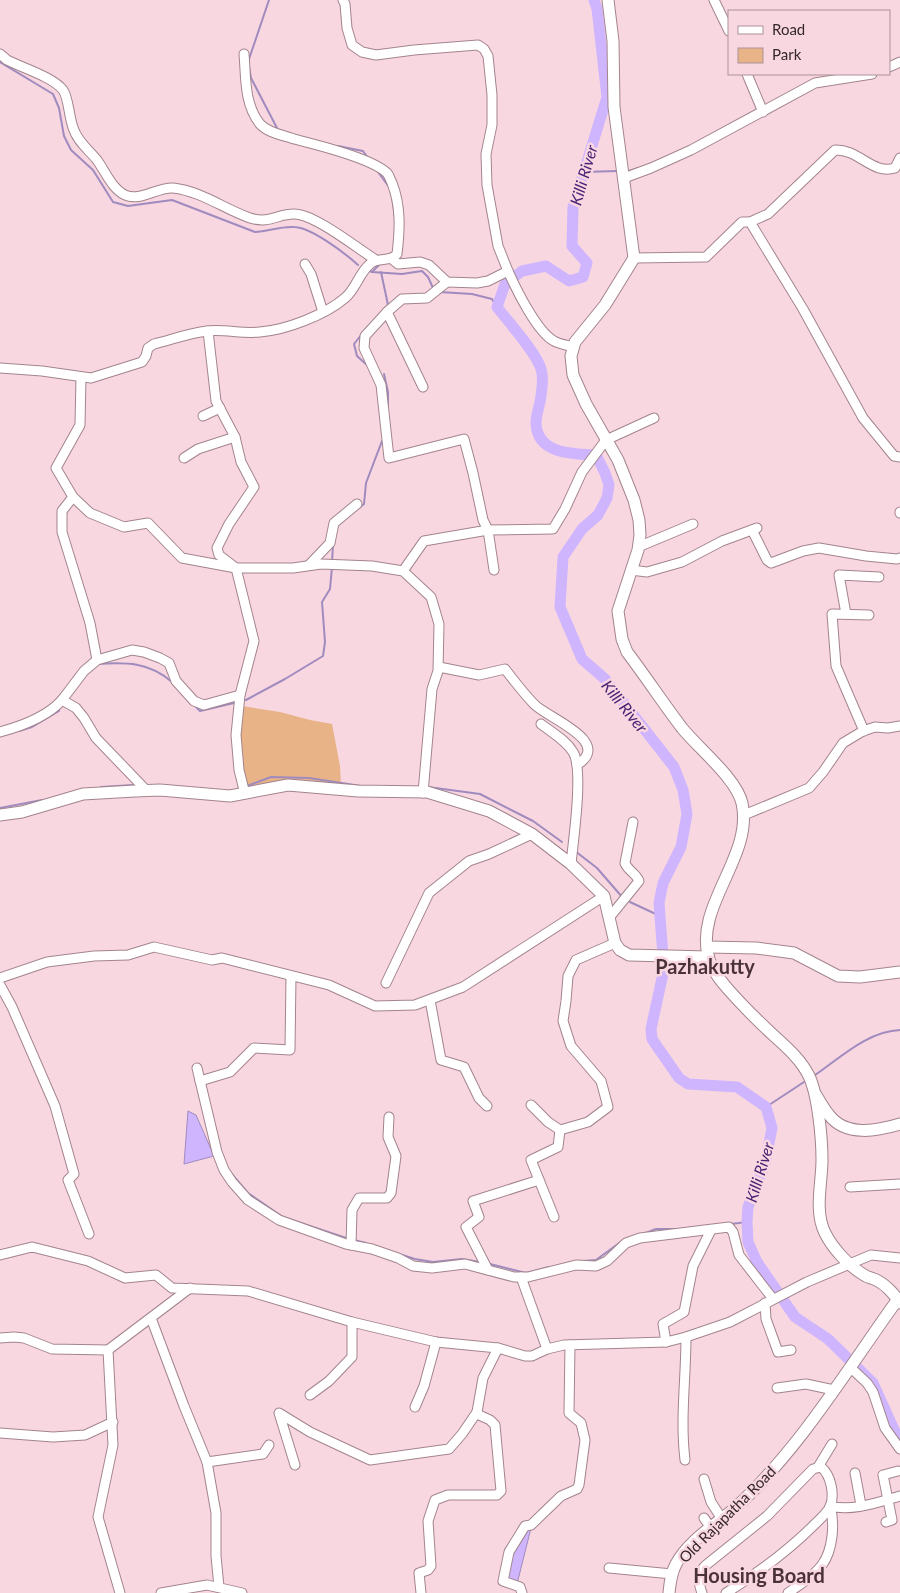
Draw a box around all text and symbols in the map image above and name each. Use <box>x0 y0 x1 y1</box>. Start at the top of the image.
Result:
legend <box>728 10 890 75</box>
text: Road <box>772 20 805 38</box>
text: Park <box>772 45 802 63</box>
water label: Killi River <box>565 142 601 207</box>
water label: Killi River <box>598 676 652 736</box>
district label: Pazhakutty <box>655 954 755 978</box>
water label: Killi River <box>741 1139 777 1204</box>
street label: Old Rajapatha Road <box>675 1462 779 1566</box>
district label: Housing Board <box>693 1563 825 1587</box>

